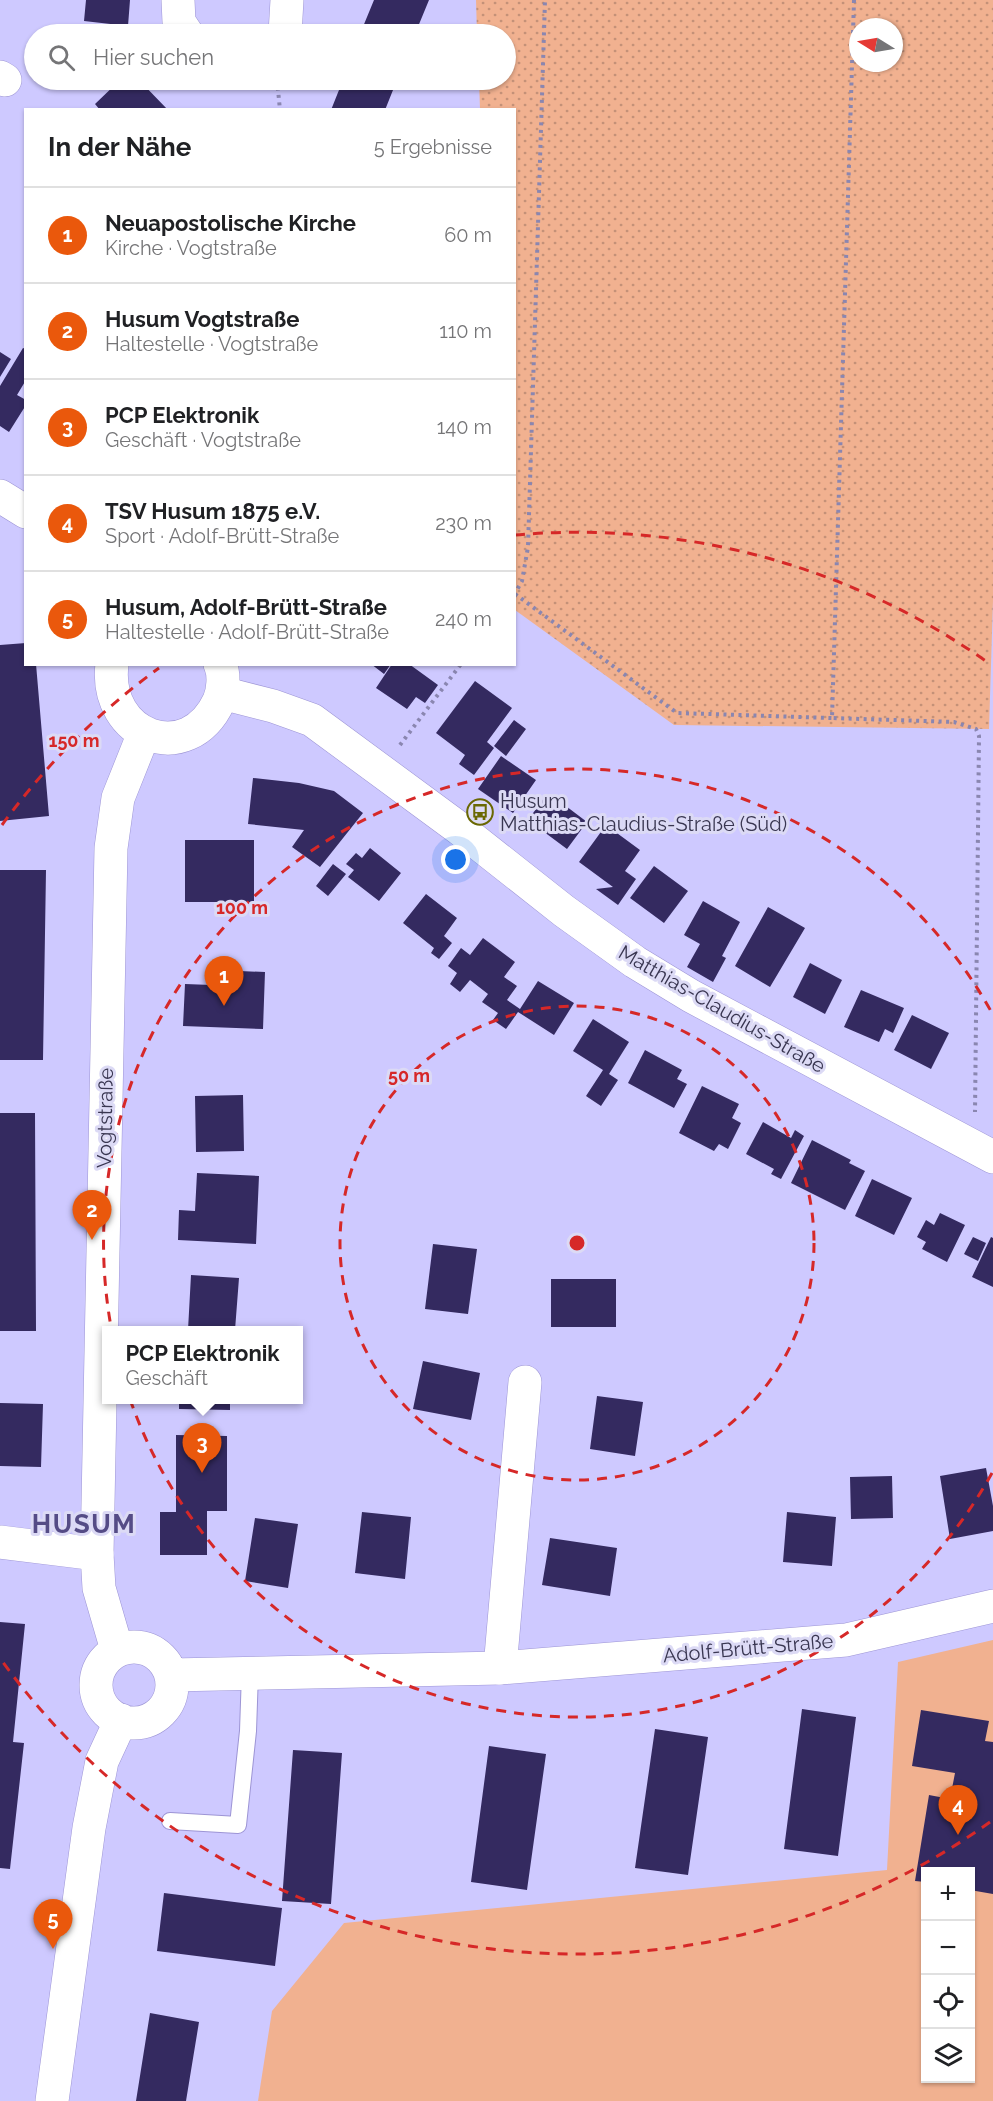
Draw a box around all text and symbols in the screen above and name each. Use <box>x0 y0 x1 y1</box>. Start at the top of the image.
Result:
north arrow <box>849 18 903 72</box>
search box <box>24 24 516 90</box>
icon: search <box>45 41 78 74</box>
text: Hier suchen <box>93 44 214 70</box>
text: In der Nähe <box>48 132 191 162</box>
text: 5 Ergebnisse <box>374 135 492 159</box>
text: Neuapostolische Kirche <box>105 210 356 236</box>
text: 1 <box>63 223 72 247</box>
text: 60 m <box>444 223 492 247</box>
text: Kirche · Vogtstraße <box>105 236 277 260</box>
text: Husum Vogtstraße <box>105 306 299 332</box>
text: 2 <box>62 319 73 343</box>
text: 110 m <box>439 319 492 343</box>
text: Haltestelle · Vogtstraße <box>105 332 318 356</box>
text: PCP Elektronik <box>105 402 259 428</box>
text: 3 <box>62 415 73 439</box>
text: 140 m <box>437 415 492 439</box>
text: Geschäft · Vogtstraße <box>105 428 301 452</box>
text: TSV Husum 1875 e.V. <box>105 498 320 524</box>
text: 4 <box>62 511 73 535</box>
text: 230 m <box>435 511 492 535</box>
text: Sport · Adolf-Brütt-Straße <box>105 524 339 548</box>
text: Husum, Adolf-Brütt-Straße <box>105 594 387 620</box>
text: 5 <box>62 607 73 631</box>
text: 240 m <box>435 607 492 631</box>
text: Haltestelle · Adolf-Brütt-Straße <box>105 620 389 644</box>
text: 150 m <box>49 730 100 751</box>
place label: Husum Matthias-Claudius-Straße (Süd) <box>500 789 787 836</box>
bus stop icon: Husum Matthias-Claudius-Straße (Süd) <box>465 797 495 827</box>
your location <box>441 845 470 874</box>
text: 100 m <box>216 897 268 918</box>
street label: Matthias-Claudius-Straße <box>614 940 830 1078</box>
pin: 1 <box>204 956 244 1006</box>
text: 50 m <box>388 1065 430 1086</box>
street label: Vogtstraße <box>92 1067 118 1168</box>
pin: 2 <box>72 1190 112 1240</box>
centre of rings <box>567 1233 587 1253</box>
popup <box>102 1326 303 1404</box>
text: PCP Elektronik <box>125 1340 280 1366</box>
text: Geschäft <box>125 1366 208 1390</box>
pin: 3 <box>182 1424 222 1473</box>
district label: HUSUM <box>32 1509 136 1539</box>
street label: Adolf-Brütt-Straße <box>662 1629 834 1667</box>
pin: 4 <box>938 1786 978 1835</box>
map controls <box>921 1867 975 2083</box>
button: + <box>921 1867 975 1921</box>
pin: 5 <box>34 1900 72 1949</box>
button: − <box>921 1921 975 1975</box>
button: locate <box>921 1975 975 2029</box>
button: layers <box>921 2029 975 2083</box>

